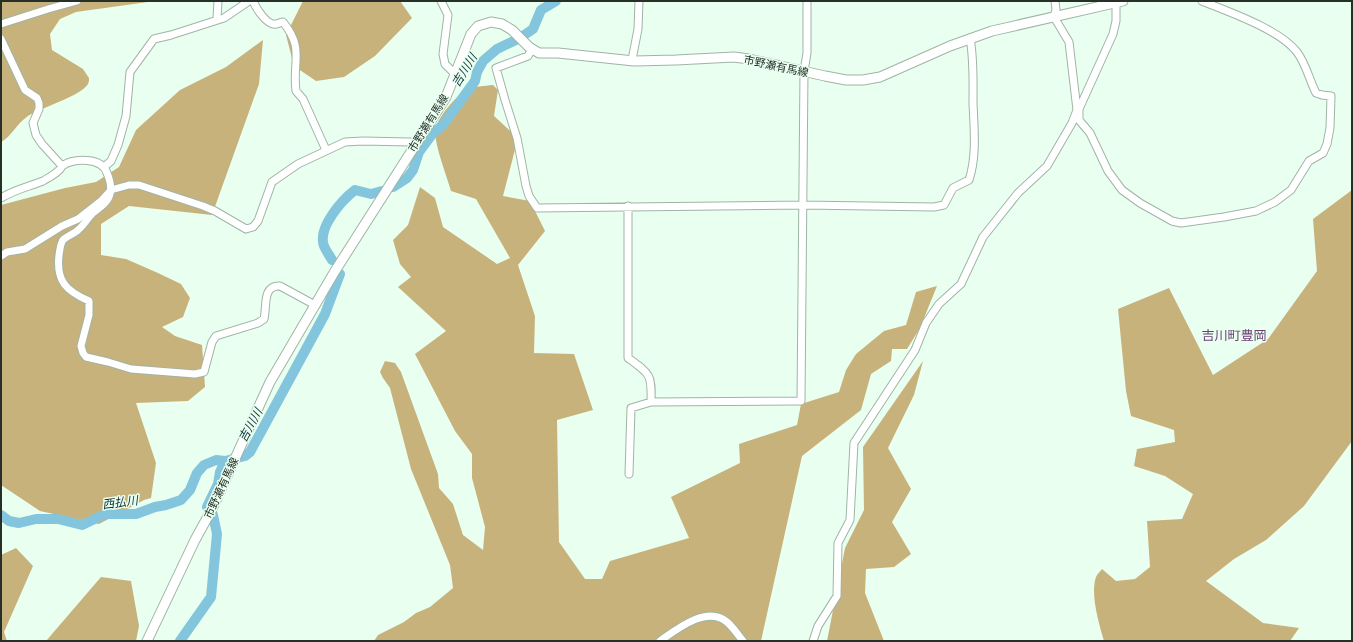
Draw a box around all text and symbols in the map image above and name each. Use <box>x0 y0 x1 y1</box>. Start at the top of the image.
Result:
water label: 吉川川 <box>448 49 481 89</box>
street label: 市野瀬有馬線 <box>742 52 810 80</box>
street label: 市野瀬有馬線 <box>405 91 451 155</box>
district label: 吉川町豊岡 <box>1201 327 1267 344</box>
water label: 吉川川 <box>235 404 266 444</box>
street label: 市野瀬有馬線 <box>201 455 241 521</box>
water label: 西払川 <box>101 492 141 512</box>

